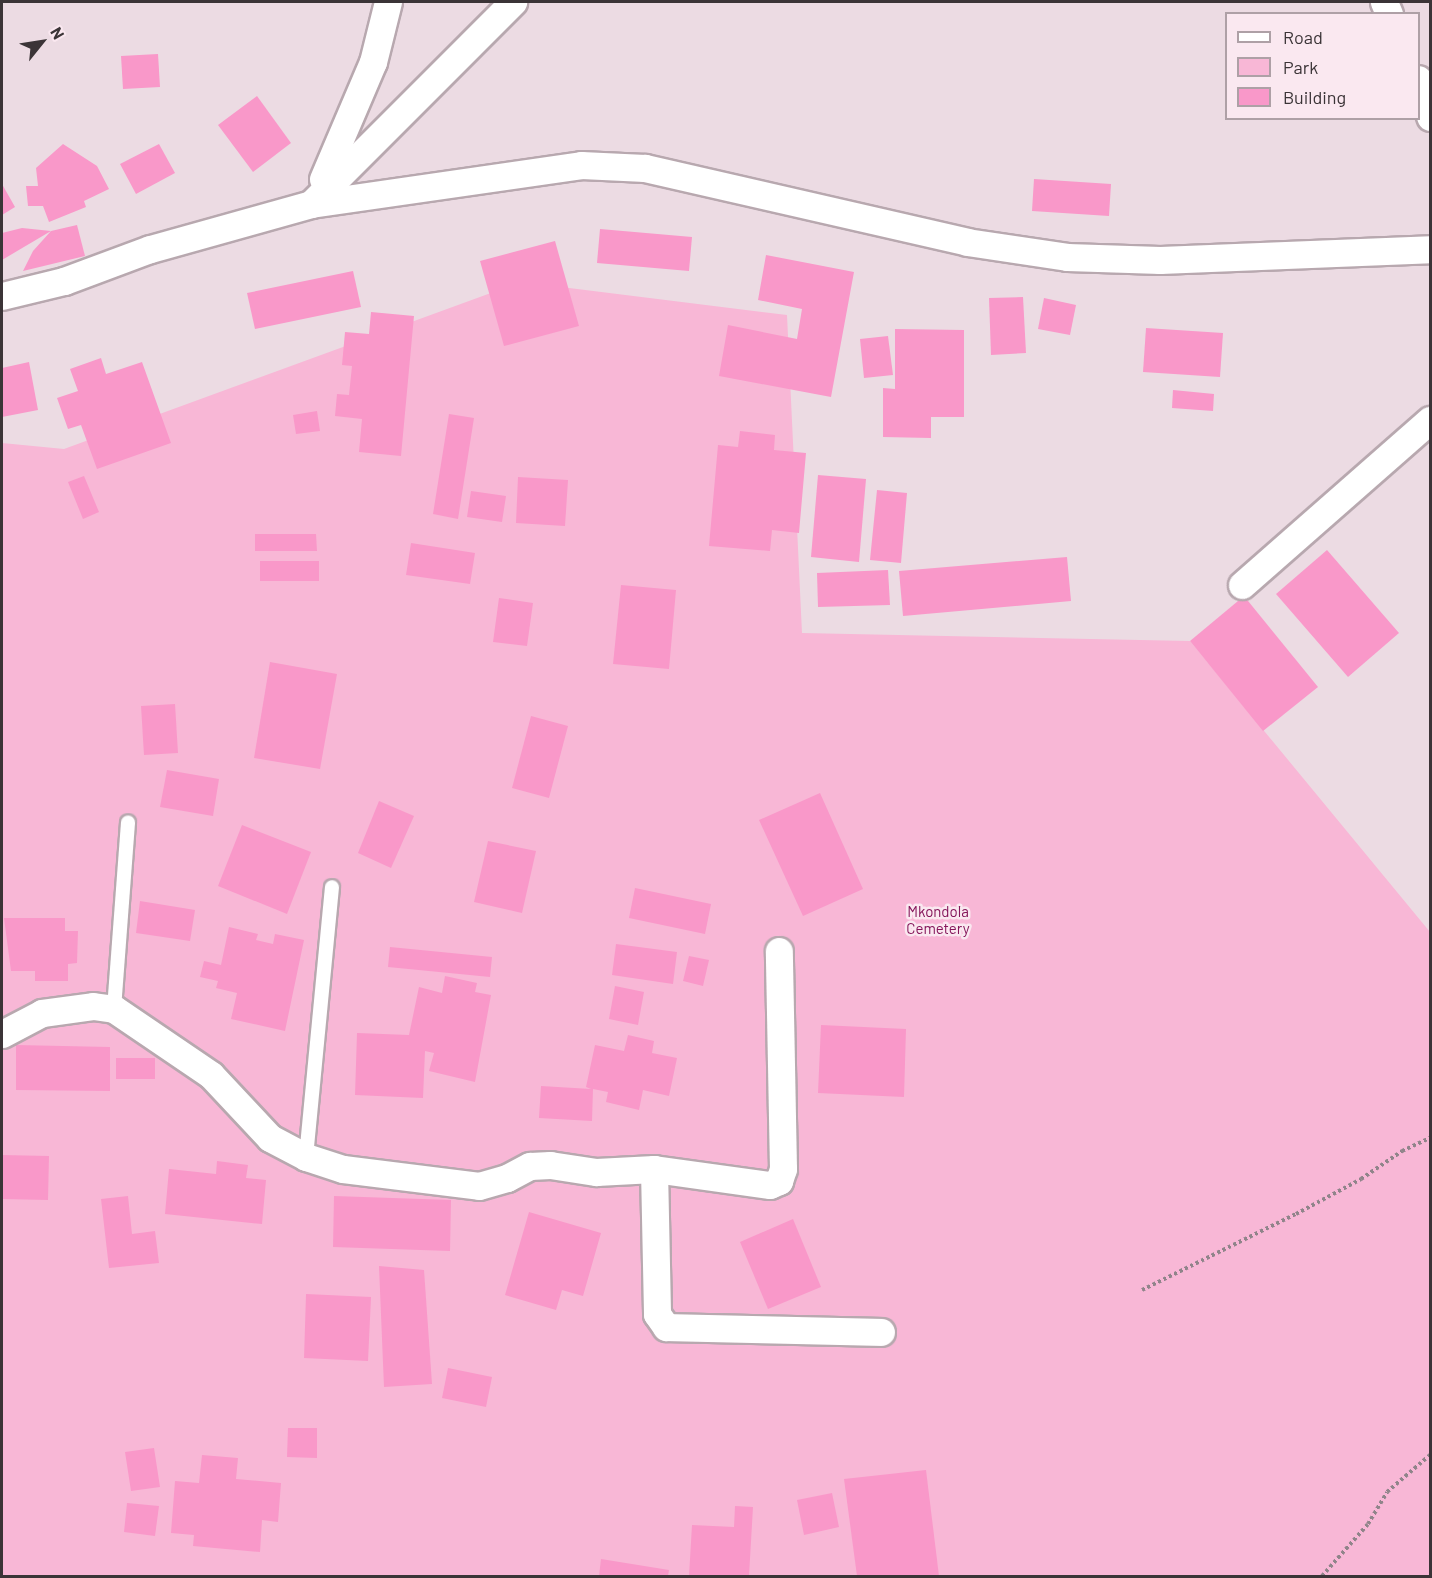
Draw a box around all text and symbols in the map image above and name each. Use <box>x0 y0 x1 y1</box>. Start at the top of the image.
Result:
north arrow <box>12 12 72 72</box>
legend <box>1225 12 1420 120</box>
text: N <box>47 23 69 42</box>
text: Road <box>1283 26 1323 48</box>
text: Park <box>1283 56 1318 78</box>
text: Building <box>1283 86 1346 108</box>
park label: Mkondola Cemetery <box>906 902 970 937</box>

